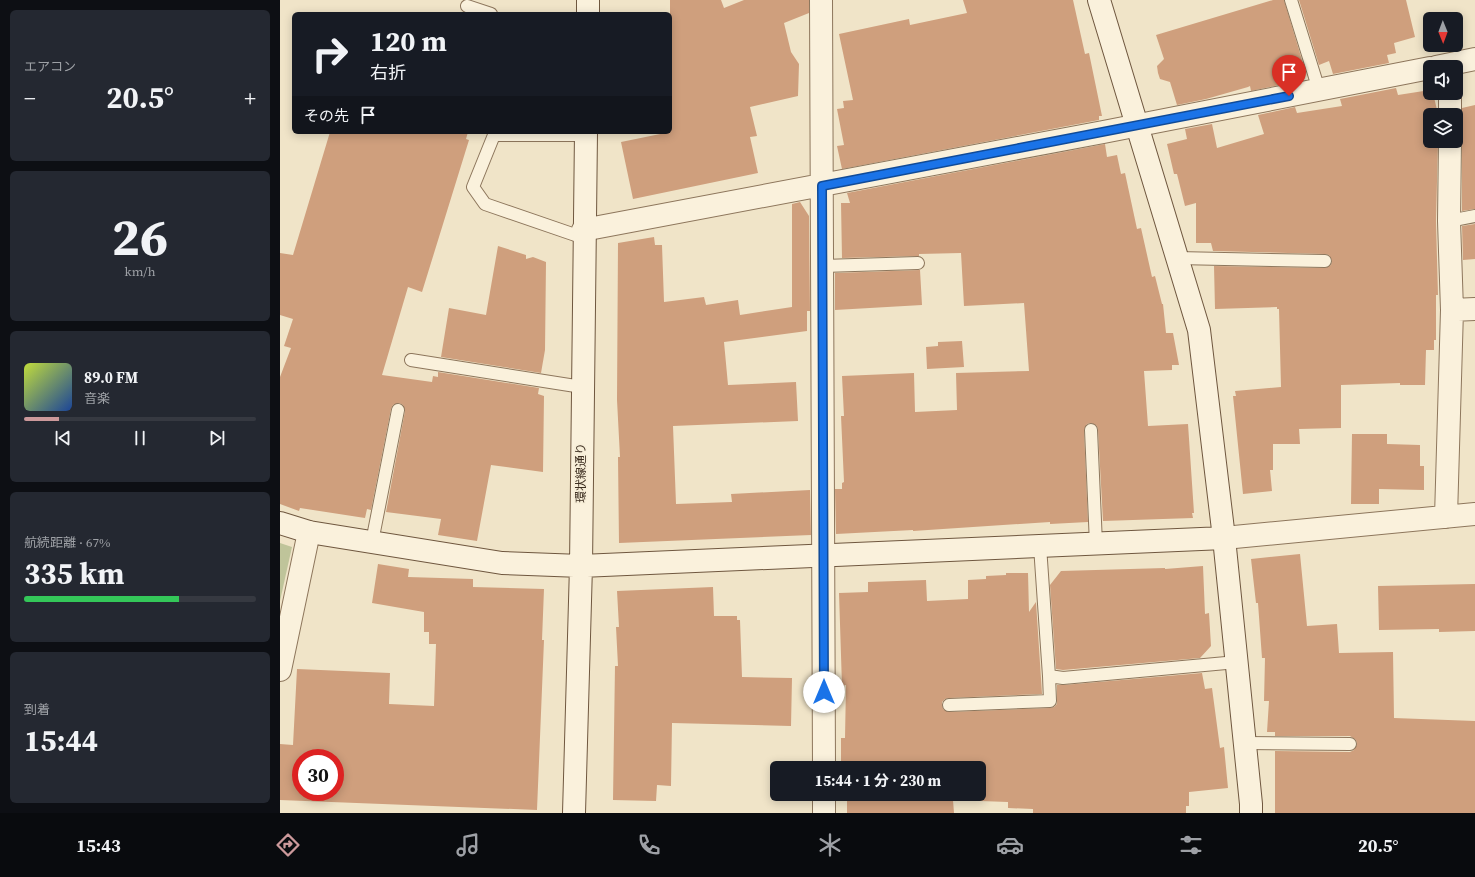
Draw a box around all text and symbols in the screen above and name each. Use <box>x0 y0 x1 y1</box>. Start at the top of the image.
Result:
north arrow <box>1423 12 1463 52</box>
map controls <box>1423 12 1463 148</box>
text: 120 m <box>370 22 447 60</box>
icon: right <box>304 28 356 80</box>
pin <box>1272 55 1306 96</box>
text: エアコン <box>24 58 76 75</box>
text: 右折 <box>370 60 406 85</box>
button: sound <box>1423 60 1463 100</box>
icon: arrive <box>1278 61 1300 83</box>
text: 20.5° <box>106 77 174 118</box>
text: − <box>24 83 36 113</box>
text: + <box>244 83 256 113</box>
icon: arrive <box>357 104 379 126</box>
text: その先 <box>304 105 349 126</box>
button: layers <box>1423 108 1463 148</box>
text: 26 <box>112 201 168 272</box>
text: km/h <box>125 263 155 280</box>
text: 89.0 FM <box>84 367 138 388</box>
text: 音楽 <box>84 390 110 407</box>
icon: previous <box>52 427 74 449</box>
icon: pause <box>129 427 151 449</box>
icon: next <box>206 427 228 449</box>
street label: 環状線通り <box>573 443 589 503</box>
text: 航続距離 · 67% <box>24 534 110 551</box>
text: 335 km <box>24 553 124 594</box>
position arrow <box>803 671 845 713</box>
text: 到着 <box>24 701 50 718</box>
text: 15:44 <box>24 720 98 761</box>
speed limit sign: 30 <box>292 749 344 801</box>
text: 15:44 · 1 分 · 230 m <box>815 770 941 791</box>
icon: directions <box>274 831 302 859</box>
icon: music <box>454 831 482 859</box>
icon: phone <box>635 831 663 859</box>
icon: climate <box>816 831 844 859</box>
icon: car <box>996 831 1024 859</box>
icon: filters <box>1177 831 1205 859</box>
text: 15:43 <box>76 833 121 858</box>
text: 20.5° <box>1358 833 1399 858</box>

